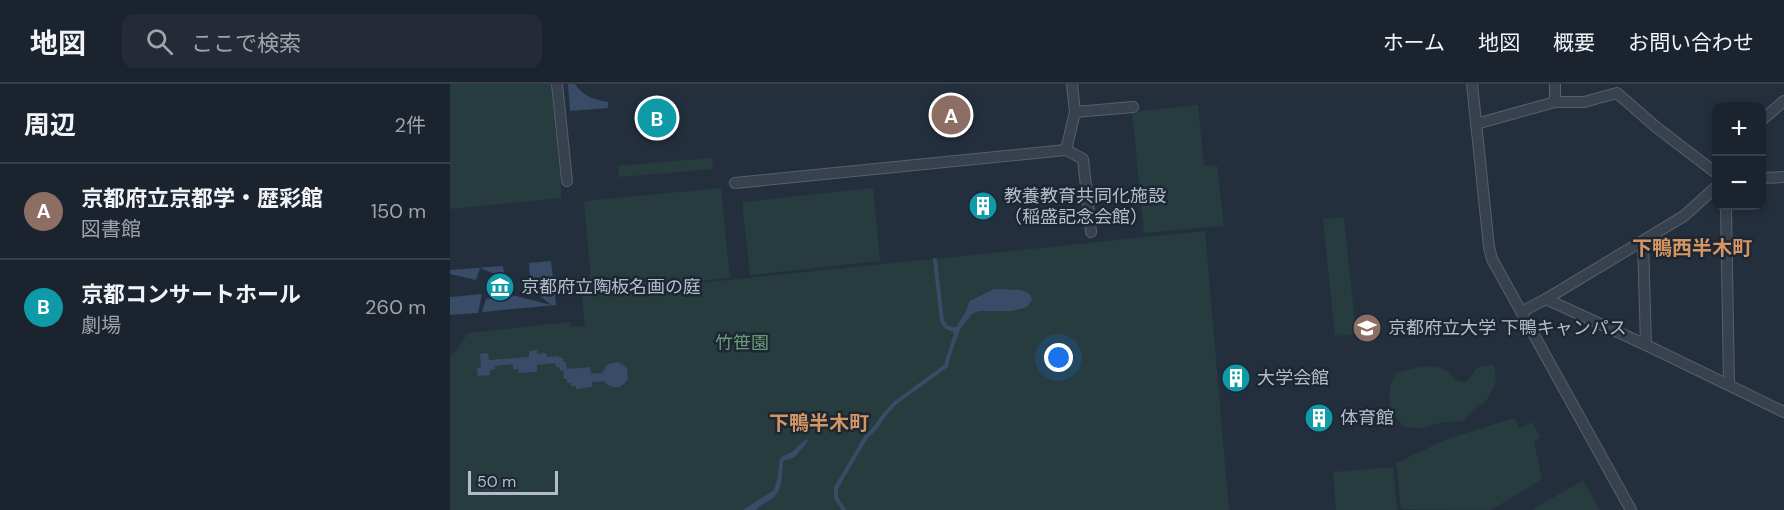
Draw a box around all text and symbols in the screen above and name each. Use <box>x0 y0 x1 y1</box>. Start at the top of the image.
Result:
search box <box>122 14 542 68</box>
text: 地図 <box>30 25 86 62</box>
icon: search <box>143 25 176 58</box>
text: ここで検索 <box>191 29 301 58</box>
text: ホーム <box>1383 29 1445 57</box>
text: 地図 <box>1478 29 1520 57</box>
text: 概要 <box>1553 29 1595 57</box>
text: お問い合わせ <box>1628 29 1754 57</box>
pin: A <box>932 93 970 138</box>
pin: B <box>638 96 676 141</box>
map controls <box>1712 102 1766 210</box>
button: + <box>1712 102 1766 156</box>
text: 周辺 <box>24 108 76 142</box>
text: 2件 <box>394 112 426 138</box>
button: − <box>1712 156 1766 210</box>
text: 京都府立京都学・歴彩館 <box>81 184 323 213</box>
place label: 教養教育共同化施設 （稲盛記念会館） <box>1004 184 1166 229</box>
building icon: 教養教育共同化施設 （稲盛記念会館） <box>967 190 999 222</box>
text: A <box>36 198 51 224</box>
text: 150 m <box>371 198 426 224</box>
text: 図書館 <box>81 216 141 242</box>
district label: 下鴨西半木町 <box>1632 235 1752 261</box>
museum icon: 京都府立陶板名画の庭 <box>484 271 516 303</box>
place label: 京都府立陶板名画の庭 <box>521 275 701 299</box>
text: 京都コンサートホール <box>81 280 301 309</box>
text: B <box>37 294 50 320</box>
text: 260 m <box>365 294 426 320</box>
text: 劇場 <box>81 312 121 338</box>
school or university icon: 京都府立大学 下鴨キャンパス <box>1351 312 1383 344</box>
place label: 京都府立大学 下鴨キャンパス <box>1388 316 1627 340</box>
park label: 竹笹園 <box>715 331 769 355</box>
your location <box>1044 343 1073 372</box>
building icon: 大学会館 <box>1220 362 1252 394</box>
place label: 大学会館 <box>1257 366 1329 390</box>
building icon: 体育館 <box>1303 402 1335 434</box>
place label: 体育館 <box>1340 406 1394 430</box>
district label: 下鴨半木町 <box>769 410 869 436</box>
scale bar <box>468 468 558 496</box>
text: 50 m <box>477 471 516 492</box>

